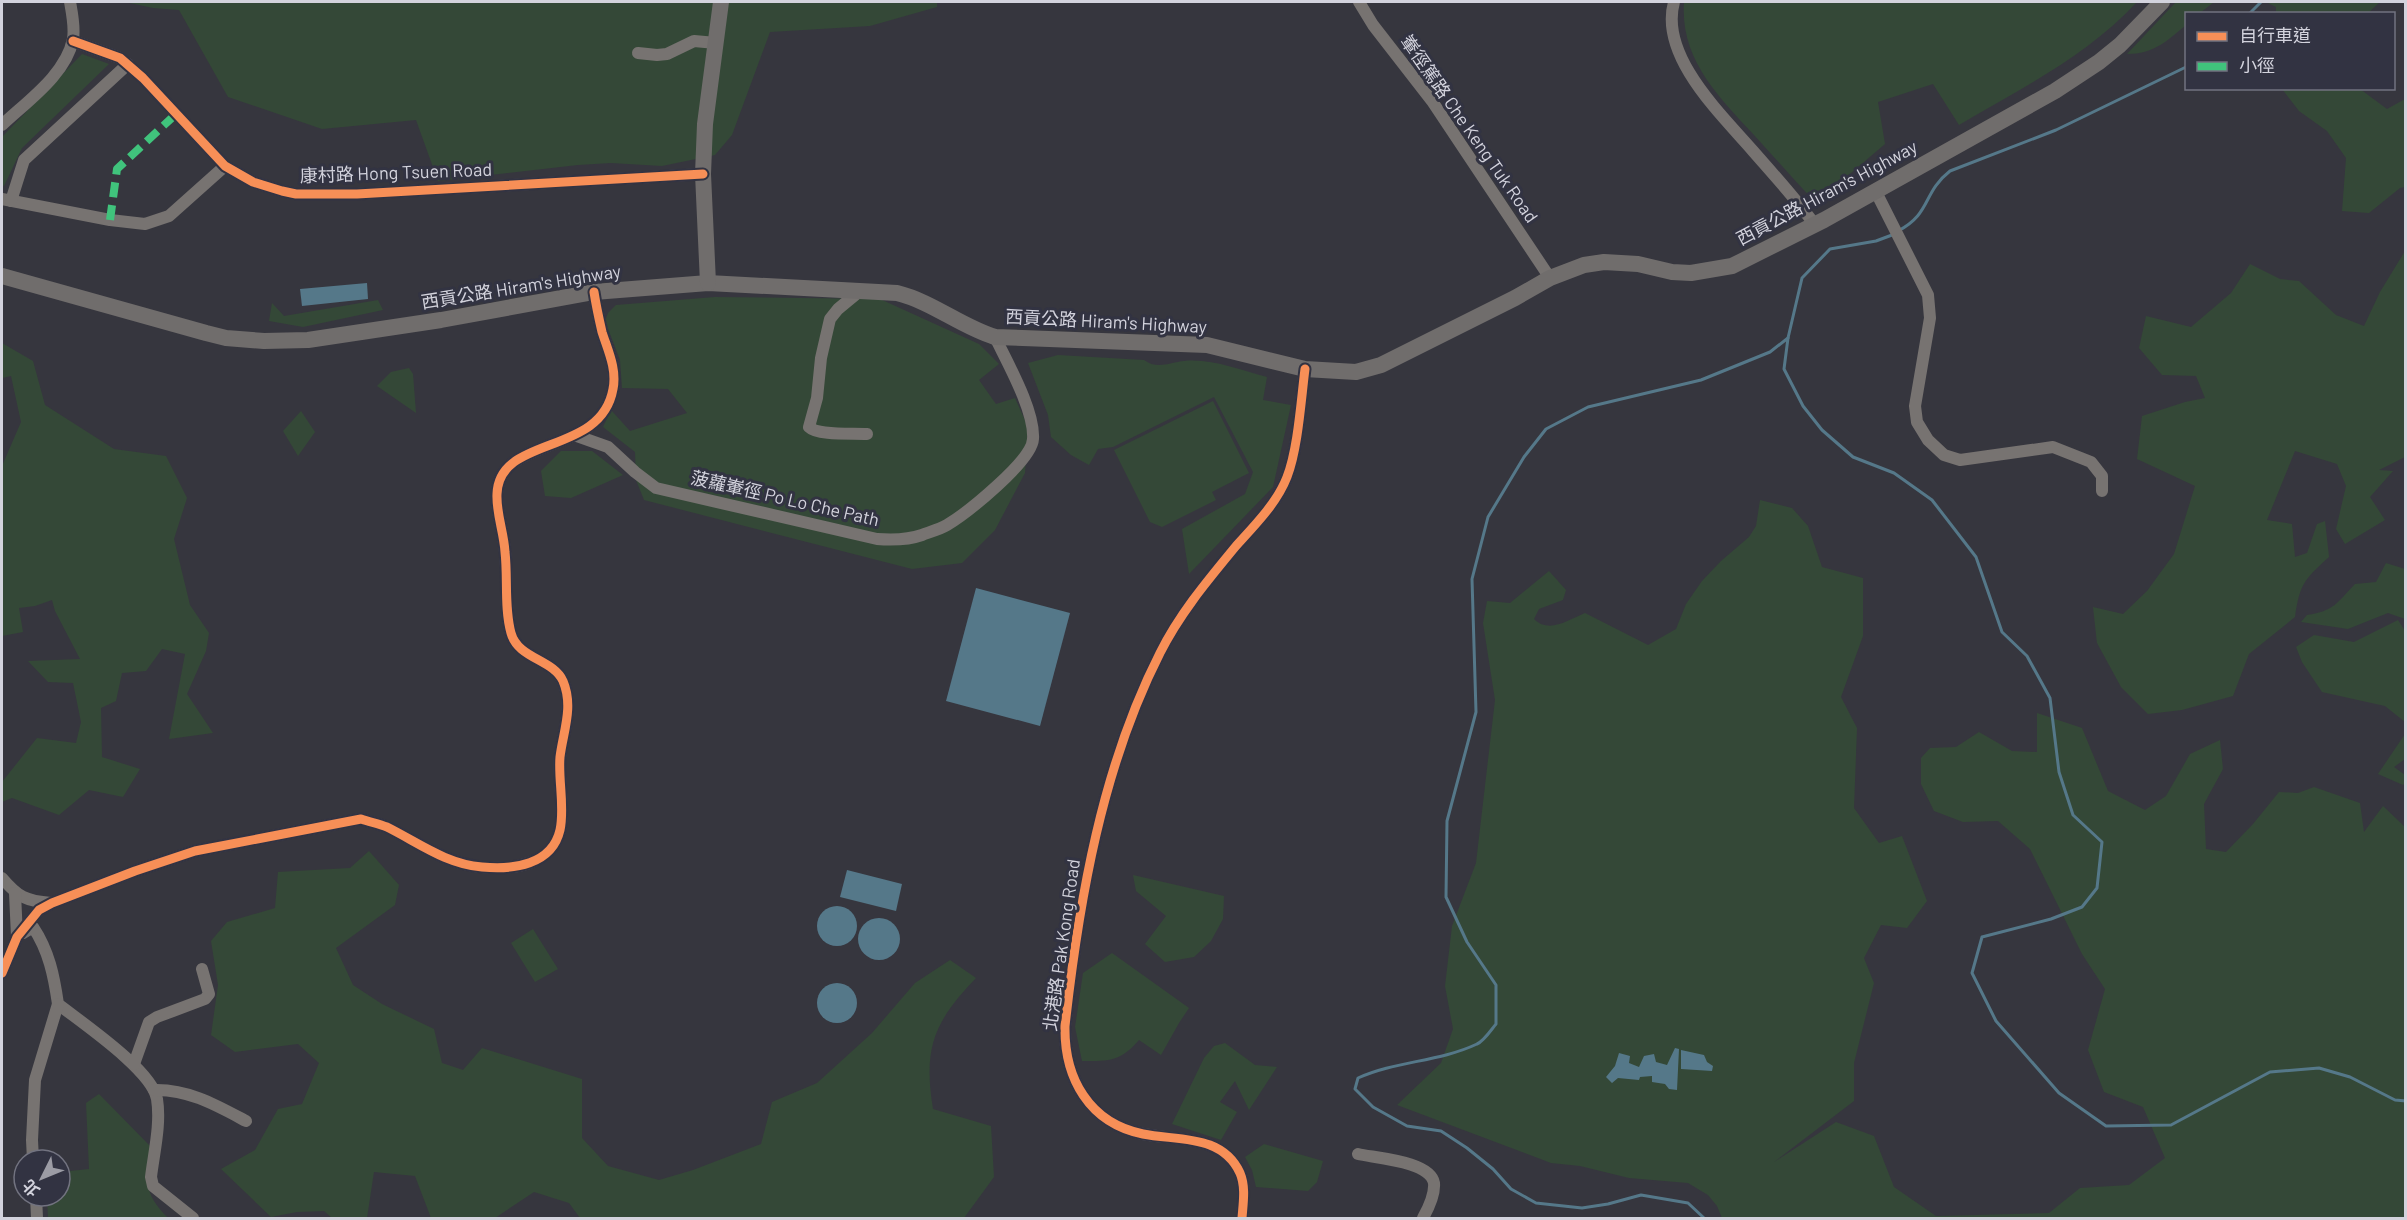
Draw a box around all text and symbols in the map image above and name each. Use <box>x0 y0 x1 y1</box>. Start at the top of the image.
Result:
legend <box>2185 12 2395 90</box>
text: 自行車道 <box>2239 24 2311 46</box>
street label: 輋徑篤路 Che Keng Tuk Road <box>1397 30 1543 227</box>
text: 小徑 <box>2239 54 2275 76</box>
street label: 西貢公路 Hiram's Highway <box>1732 135 1921 249</box>
street label: 康村路 Hong Tsuen Road <box>299 158 493 186</box>
street label: 西貢公路 Hiram's Highway <box>419 259 622 313</box>
street label: 西貢公路 Hiram's Highway <box>1005 305 1207 337</box>
street label: 菠蘿輋徑 Po Lo Che Path <box>689 466 882 530</box>
street label: 北港路 Pak Kong Road <box>1038 858 1084 1032</box>
north arrow <box>12 1148 72 1208</box>
text: 北 <box>18 1176 43 1201</box>

